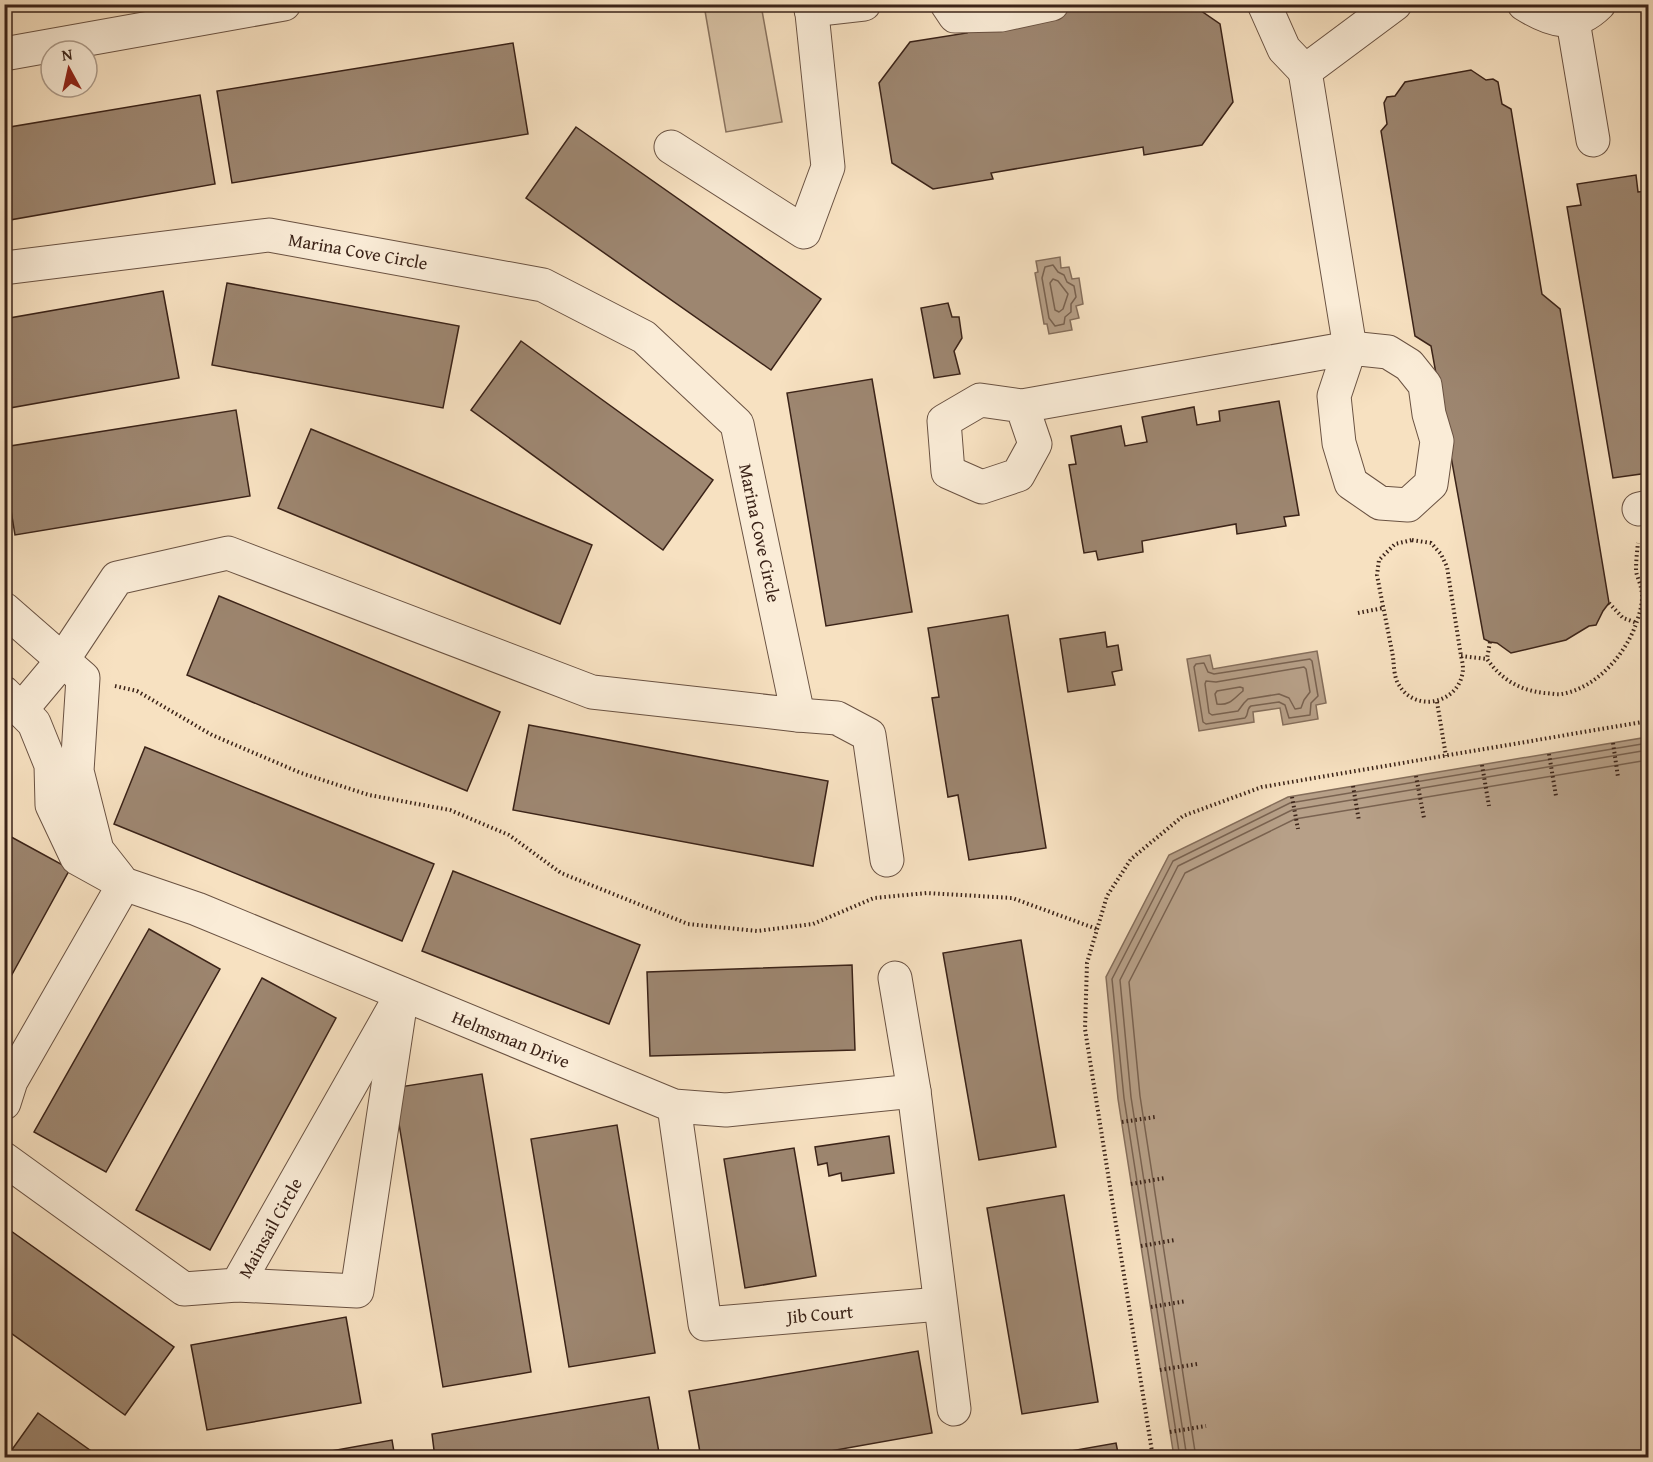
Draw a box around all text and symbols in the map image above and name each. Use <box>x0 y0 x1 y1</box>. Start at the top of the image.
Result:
north arrow <box>39 39 99 99</box>
text: N <box>60 41 74 67</box>
street label: Marina Cove Circle <box>286 225 430 277</box>
street label: Marina Cove Circle <box>732 461 788 605</box>
street label: Helmsman Drive <box>448 1003 574 1075</box>
street label: Mainsail Circle <box>231 1173 309 1283</box>
street label: Jib Court <box>784 1298 855 1331</box>

